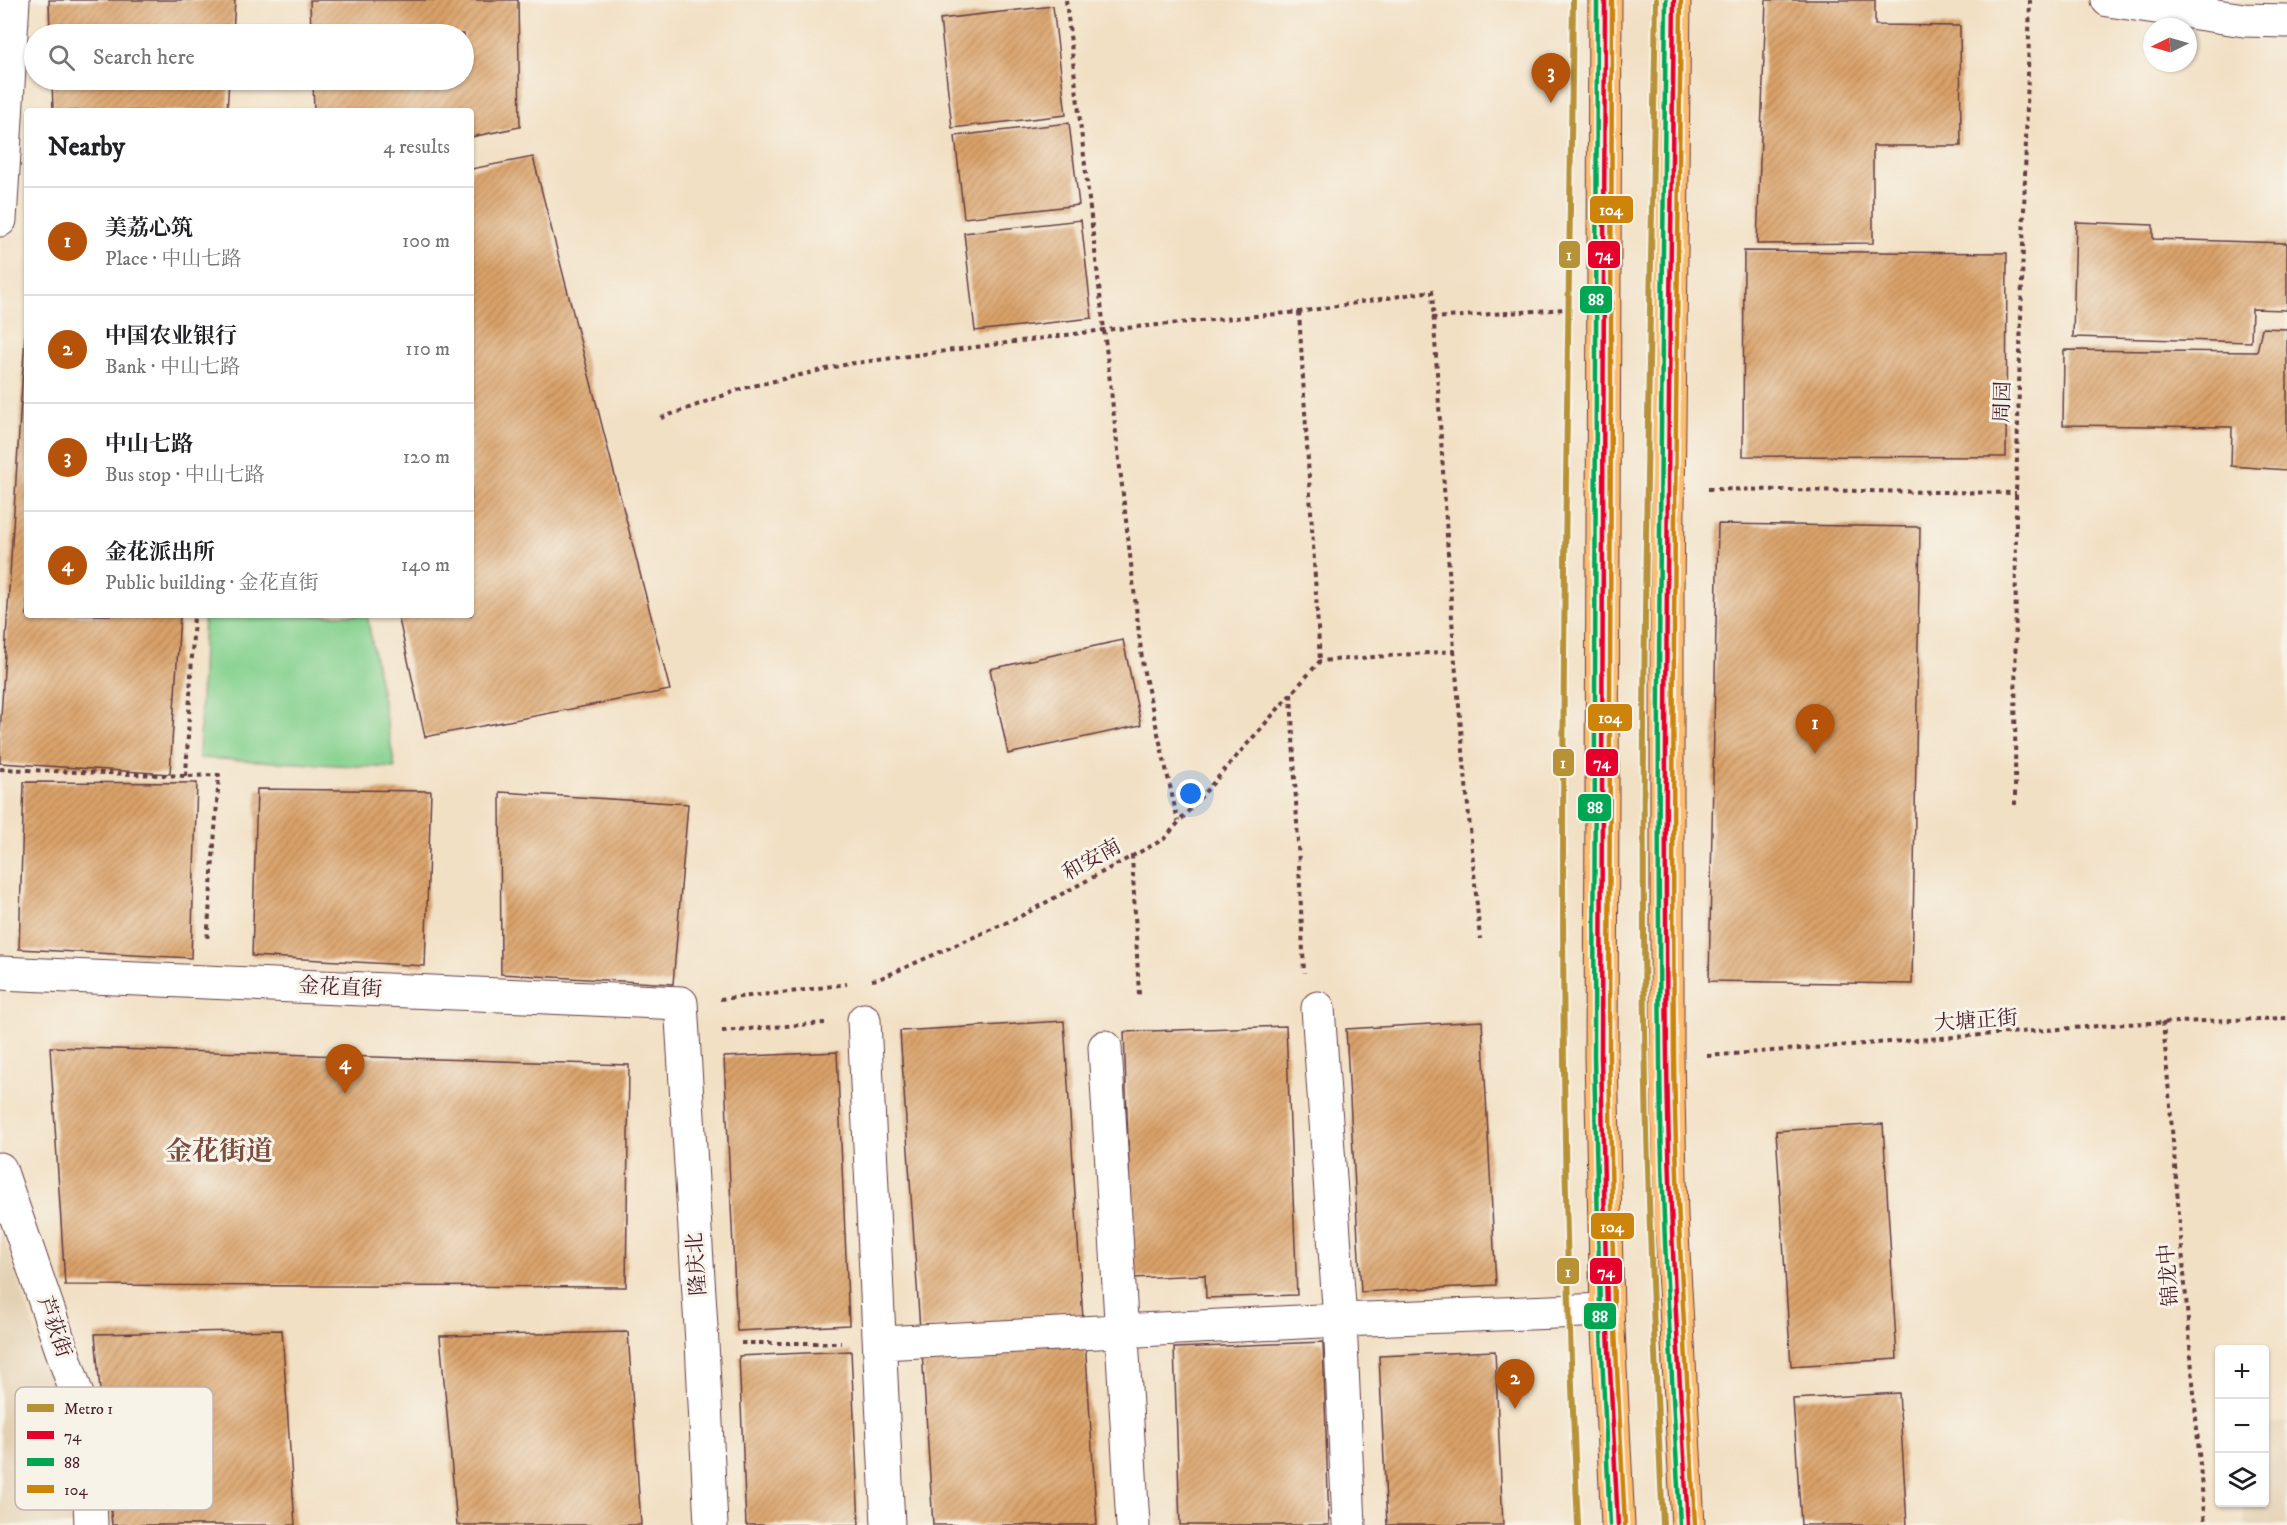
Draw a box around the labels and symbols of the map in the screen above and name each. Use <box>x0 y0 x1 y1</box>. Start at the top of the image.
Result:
north arrow <box>2143 18 2197 72</box>
pin: 3 <box>1532 54 1570 103</box>
line badge: 104 <box>1589 195 1634 224</box>
text: 104 <box>1599 200 1624 220</box>
line badge: 1 <box>1558 240 1581 269</box>
line badge: 74 <box>1587 240 1621 269</box>
text: 1 <box>1566 245 1572 265</box>
text: 74 <box>1595 245 1613 265</box>
line badge: 88 <box>1579 285 1613 314</box>
text: 88 <box>1588 290 1604 310</box>
street label: 周园 <box>1989 381 2017 423</box>
line badge: 104 <box>1587 703 1633 732</box>
pin: 1 <box>1796 704 1834 754</box>
text: 104 <box>1598 708 1623 728</box>
line badge: 1 <box>1552 748 1575 777</box>
line badge: 74 <box>1585 748 1619 777</box>
text: 1 <box>1560 753 1566 773</box>
text: 74 <box>1593 753 1611 773</box>
your location <box>1176 779 1205 808</box>
line badge: 88 <box>1577 793 1612 822</box>
text: 88 <box>1587 798 1603 818</box>
street label: 和安南 <box>1058 833 1126 887</box>
street label: 金花直街 <box>297 973 383 1003</box>
street label: 大塘正街 <box>1933 1005 2019 1037</box>
pin: 4 <box>326 1044 364 1094</box>
district label: 金花街道 <box>165 1135 273 1169</box>
line badge: 104 <box>1590 1212 1635 1240</box>
text: 104 <box>1600 1217 1625 1237</box>
street label: 隆庆北 <box>682 1232 712 1296</box>
street label: 锦龙中 <box>2153 1242 2185 1308</box>
line badge: 1 <box>1556 1257 1580 1285</box>
line badge: 74 <box>1589 1257 1623 1285</box>
text: 1 <box>1565 1262 1571 1282</box>
text: 74 <box>1597 1262 1615 1282</box>
street label: 芦荻街 <box>31 1293 77 1361</box>
line badge: 88 <box>1583 1302 1617 1330</box>
text: 88 <box>1592 1307 1608 1327</box>
pin: 2 <box>1496 1360 1534 1409</box>
legend <box>15 1387 213 1510</box>
text: Metro 1 <box>64 1399 113 1419</box>
text: 74 <box>64 1426 82 1446</box>
text: 88 <box>64 1453 80 1473</box>
text: 104 <box>64 1480 88 1500</box>

